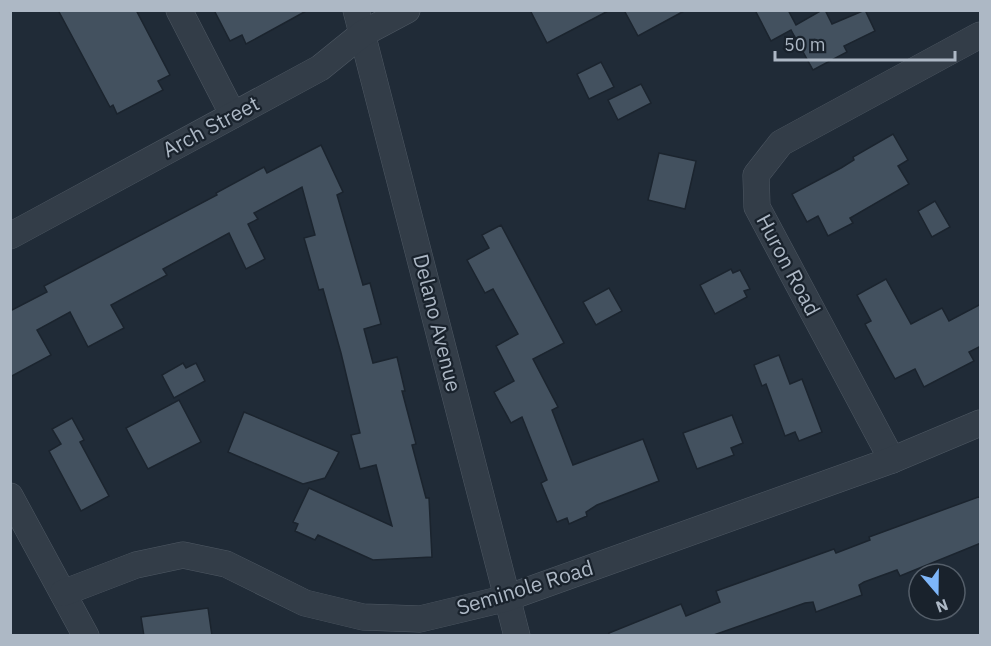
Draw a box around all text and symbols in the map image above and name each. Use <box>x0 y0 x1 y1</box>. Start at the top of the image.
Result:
scale bar <box>775 24 955 62</box>
text: 50 m <box>784 33 826 56</box>
street label: Arch Street <box>157 89 264 163</box>
street label: Huron Road <box>750 209 827 320</box>
street label: Delano Avenue <box>407 251 469 395</box>
street label: Seminole Road <box>453 553 596 621</box>
north arrow <box>907 562 967 622</box>
text: N <box>933 595 951 617</box>

